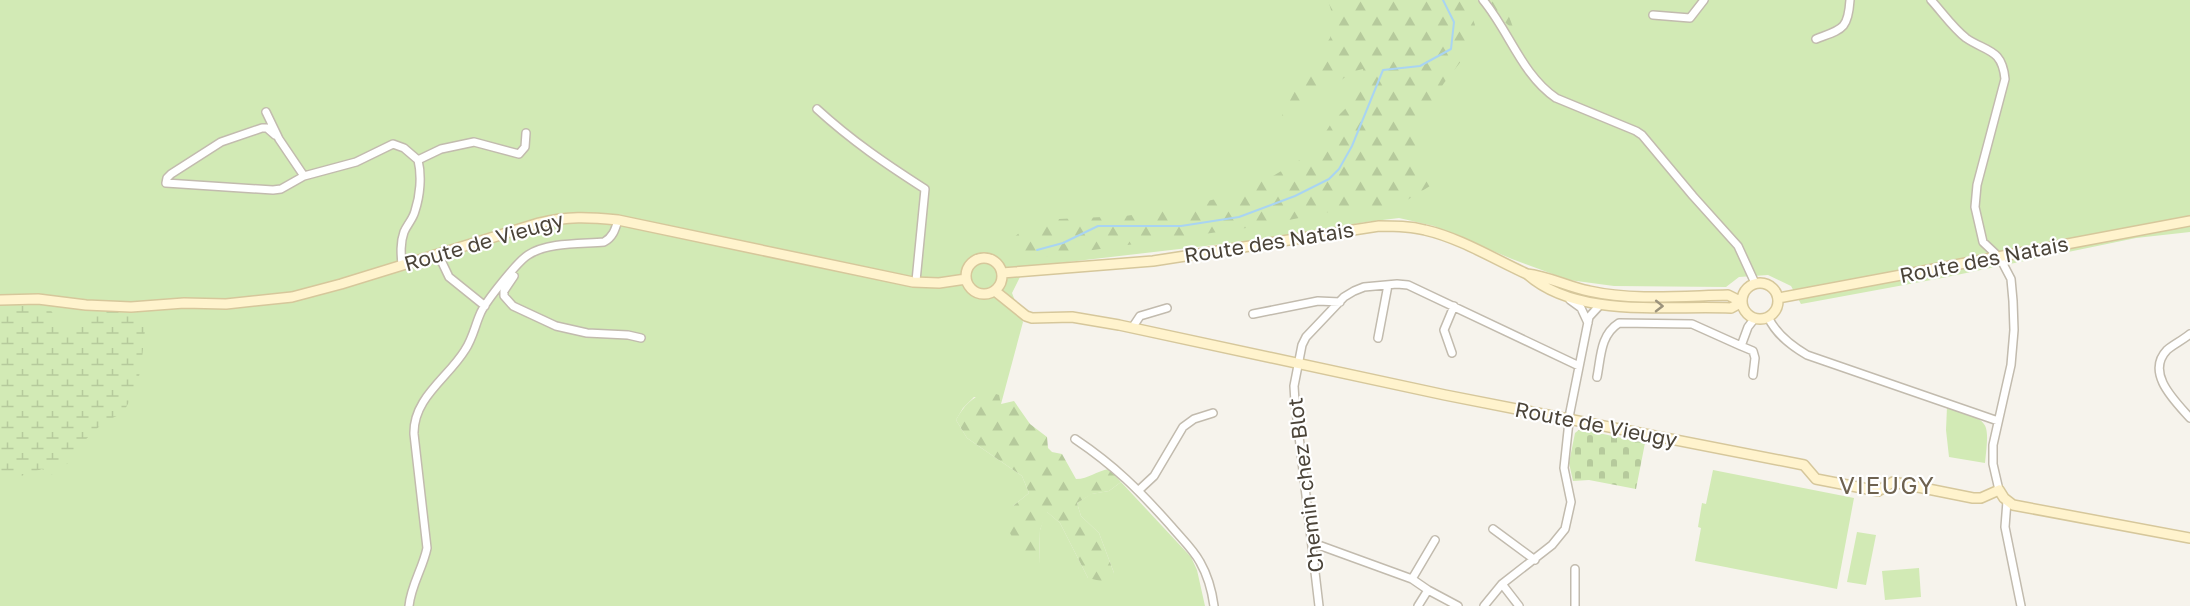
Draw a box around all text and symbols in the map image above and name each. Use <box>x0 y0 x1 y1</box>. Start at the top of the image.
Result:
street label: Route de Vieugy <box>401 206 567 276</box>
street label: Route des Natais <box>1182 216 1355 268</box>
street label: Route des Natais <box>1897 230 2070 288</box>
one-way arrow <box>1654 300 1663 313</box>
street label: Chemin chez Blot <box>1281 396 1329 574</box>
street label: Route de Vieugy <box>1513 396 1680 453</box>
district label: VIEUGY <box>1839 470 1935 499</box>

